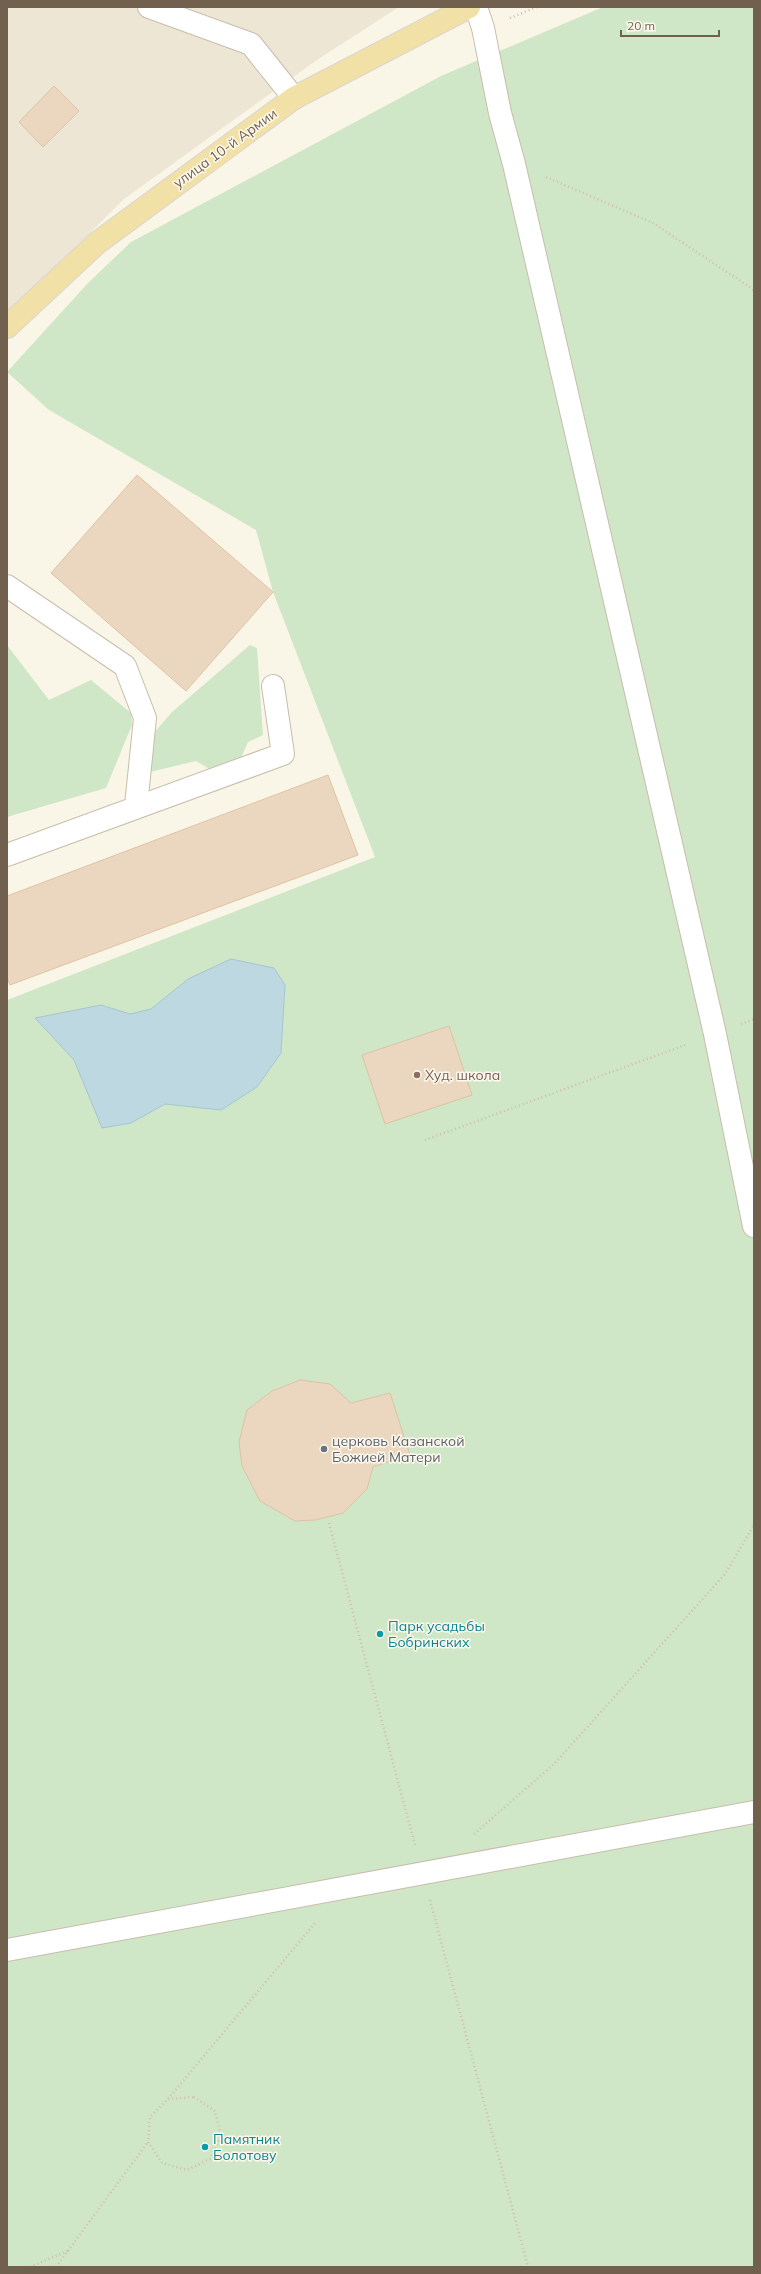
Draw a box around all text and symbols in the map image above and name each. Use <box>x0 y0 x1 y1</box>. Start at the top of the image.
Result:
scale bar <box>621 12 719 38</box>
text: 20 m <box>627 18 655 33</box>
street label: улица 10-й Армии <box>169 104 281 192</box>
place label: Худ. школа <box>425 1066 500 1084</box>
marker: Худ. школа <box>412 1070 422 1080</box>
place label: церковь Казанской Божией Матери <box>332 1432 465 1466</box>
marker: церковь Казанской Божией Матери <box>319 1444 329 1454</box>
place label: Парк усадьбы Бобринских <box>388 1617 485 1651</box>
marker: Парк усадьбы Бобринских <box>375 1629 385 1639</box>
place label: Памятник Болотову <box>213 2130 280 2164</box>
marker: Памятник Болотову <box>200 2142 210 2152</box>

